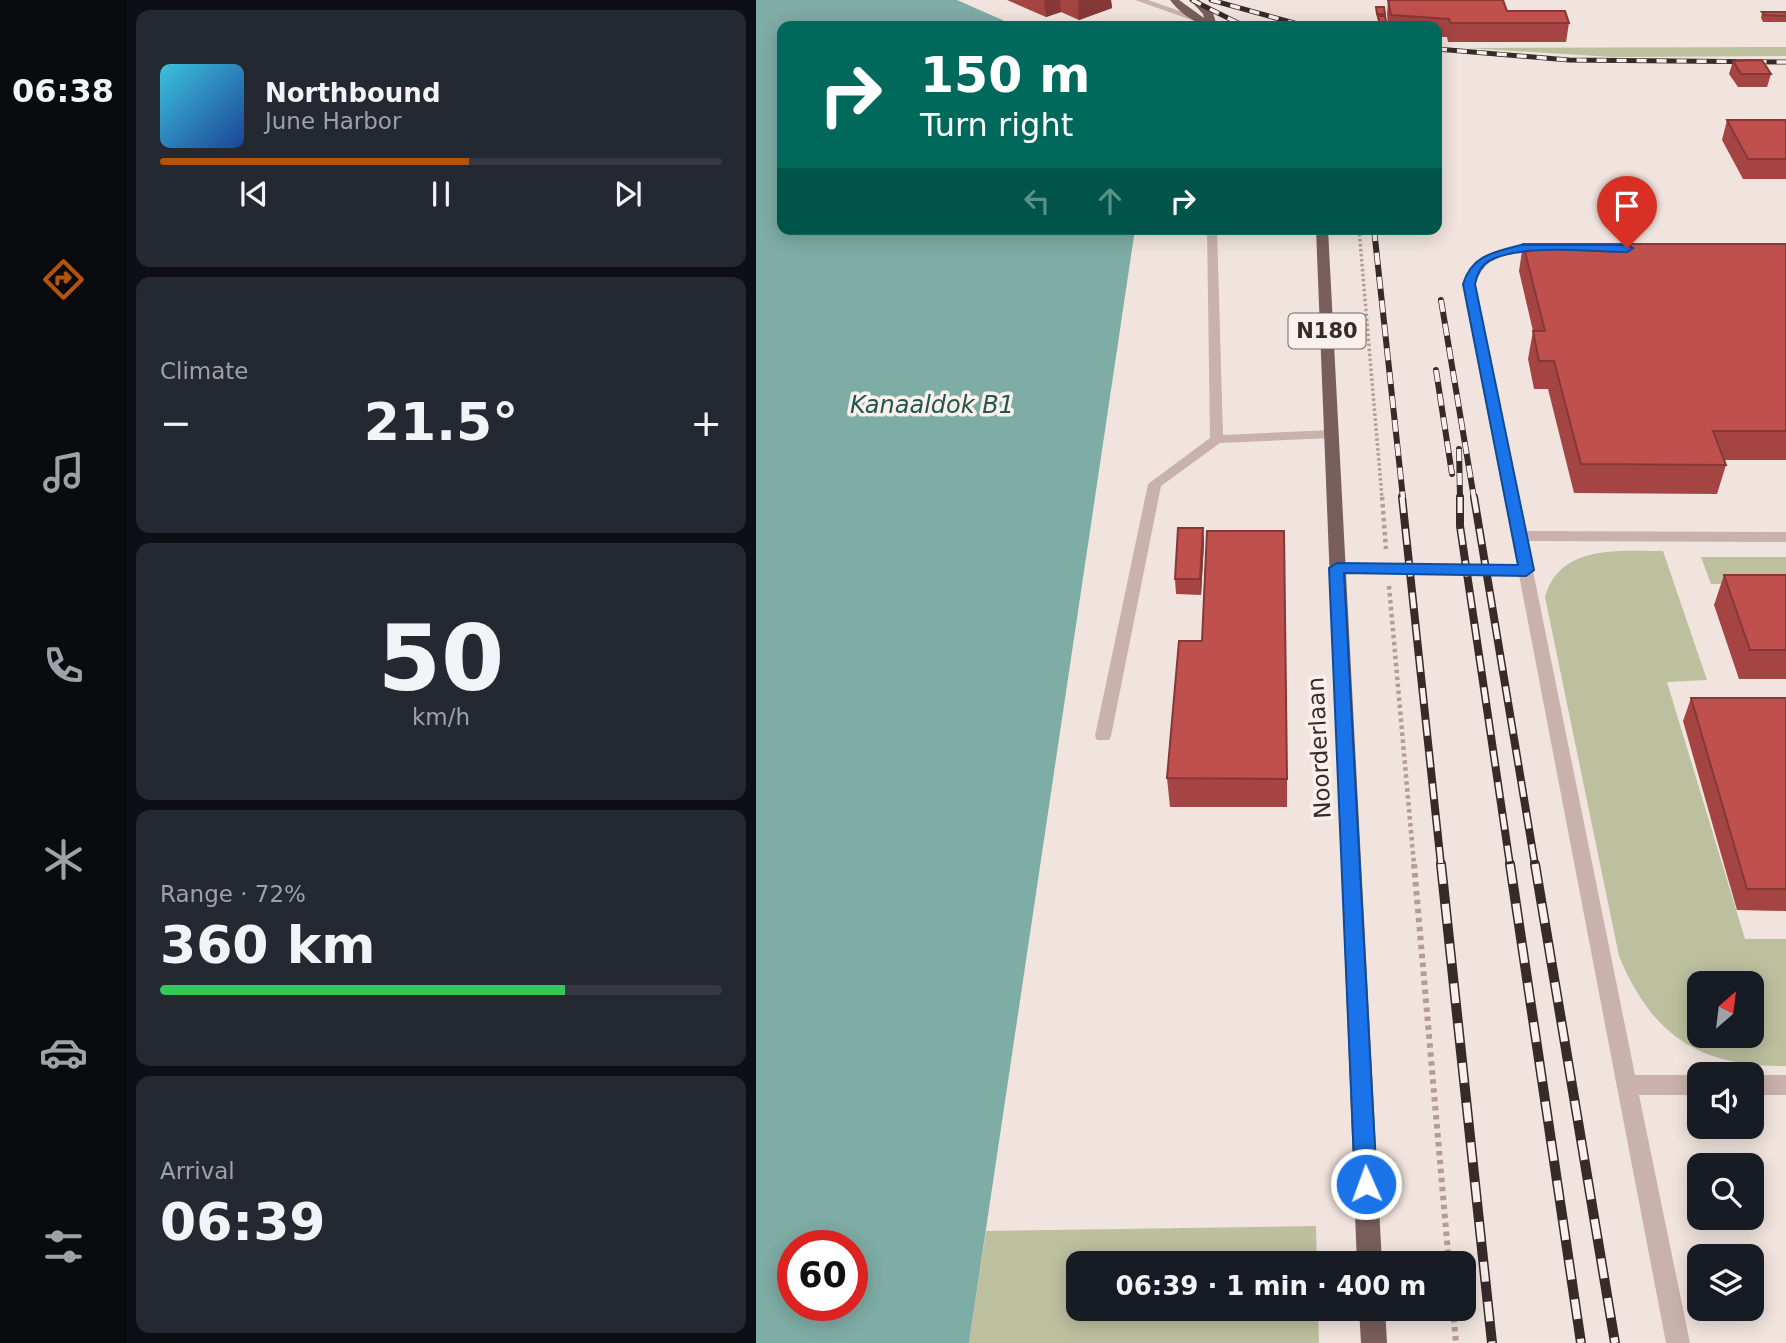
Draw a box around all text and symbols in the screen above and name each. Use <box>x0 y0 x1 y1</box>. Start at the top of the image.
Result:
text: 150 m <box>920 47 1090 104</box>
icon: right <box>805 49 896 140</box>
text: 06:38 <box>12 72 114 110</box>
text: Northbound <box>265 78 441 108</box>
text: Turn right <box>920 106 1073 144</box>
text: June Harbor <box>265 108 401 134</box>
icon: previous <box>235 175 273 213</box>
icon: pause <box>422 175 460 213</box>
icon: next <box>609 175 647 213</box>
pin <box>1597 176 1657 248</box>
icon: left <box>1018 182 1056 220</box>
icon: ahead <box>1091 182 1129 220</box>
icon: right <box>1164 182 1202 220</box>
icon: arrive <box>1608 187 1646 225</box>
icon: directions <box>39 255 88 304</box>
road number: N180 <box>1288 314 1366 348</box>
text: Climate <box>160 358 249 384</box>
water label: Kanaaldok B1 <box>850 391 1014 419</box>
text: 21.5° <box>364 392 518 452</box>
text: − <box>160 401 192 445</box>
text: + <box>690 401 722 445</box>
icon: music <box>39 448 88 497</box>
text: 50 <box>378 606 504 711</box>
icon: phone <box>39 641 88 690</box>
street label: Noorderlaan <box>1302 677 1336 819</box>
text: km/h <box>412 704 470 730</box>
icon: climate <box>39 835 88 884</box>
text: Range · 72% <box>160 881 306 907</box>
text: 360 km <box>160 915 375 975</box>
north arrow <box>1687 971 1764 1048</box>
map controls <box>1687 971 1764 1321</box>
icon: car <box>39 1028 88 1077</box>
button: sound <box>1687 1062 1764 1139</box>
position arrow <box>1329 1147 1403 1221</box>
button: search <box>1687 1153 1764 1230</box>
text: Arrival <box>160 1158 235 1184</box>
text: 06:39 <box>160 1192 326 1252</box>
icon: filters <box>39 1222 88 1271</box>
speed limit sign: 60 <box>777 1230 868 1321</box>
button: layers <box>1687 1244 1764 1321</box>
text: 06:39 · 1 min · 400 m <box>1116 1271 1426 1301</box>

